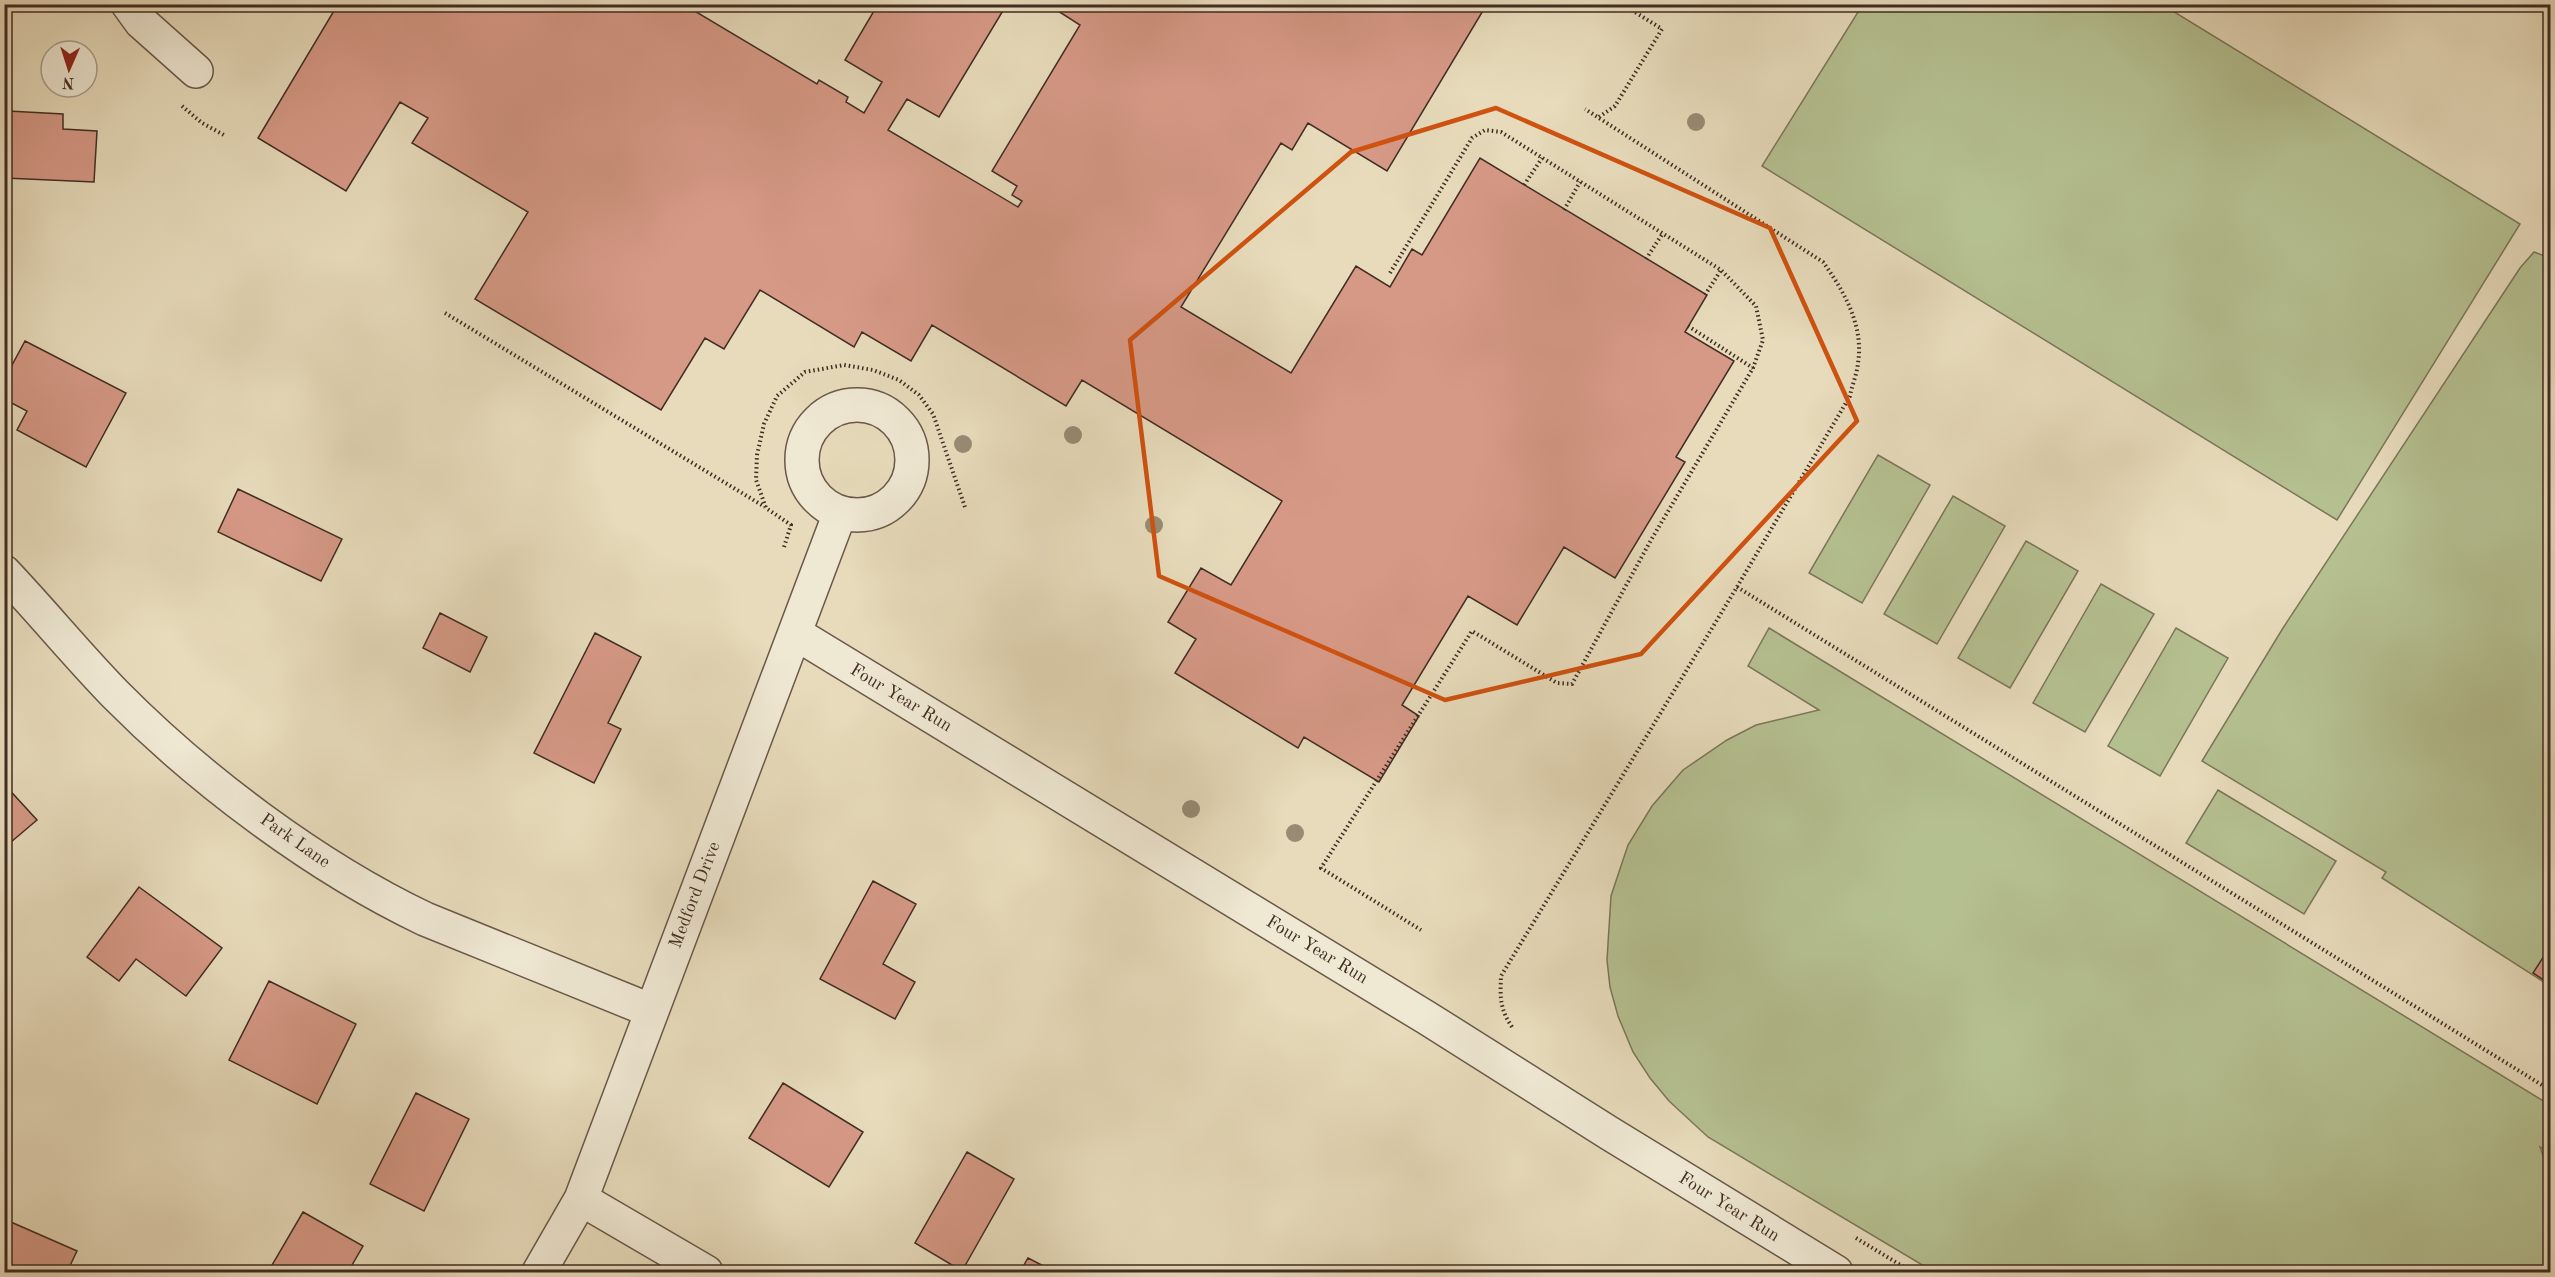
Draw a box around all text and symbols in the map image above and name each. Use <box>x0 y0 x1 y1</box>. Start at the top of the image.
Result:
north arrow <box>39 39 99 99</box>
text: N <box>61 74 75 90</box>
street label: Four Year Run <box>847 661 955 736</box>
street label: Park Lane <box>257 810 333 872</box>
street label: Medford Drive <box>666 839 724 951</box>
street label: Four Year Run <box>1263 913 1371 988</box>
street label: Four Year Run <box>1675 1169 1783 1245</box>

